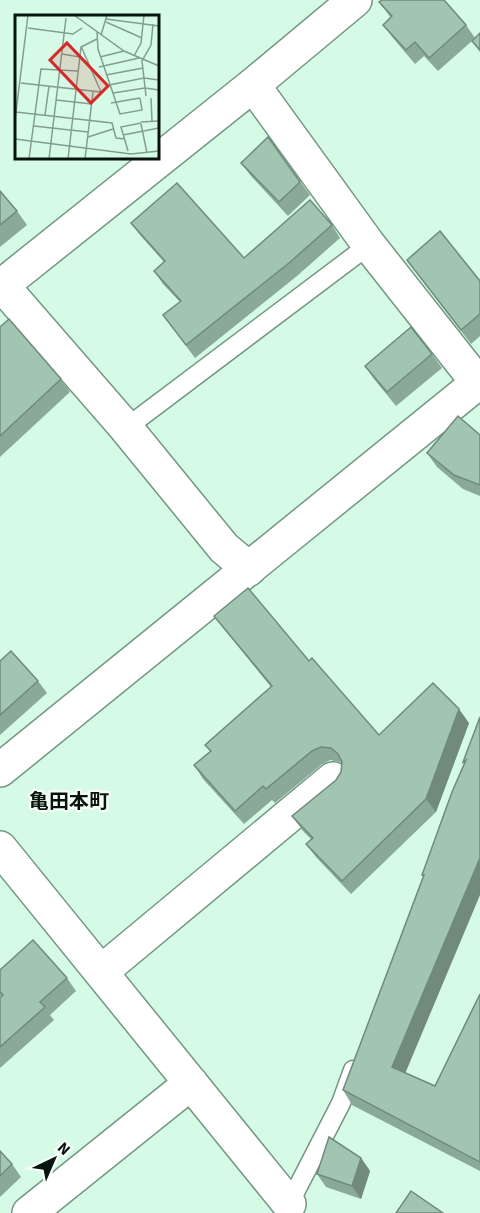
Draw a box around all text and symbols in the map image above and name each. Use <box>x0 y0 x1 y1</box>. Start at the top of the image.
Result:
inset map <box>15 15 159 159</box>
district label: 亀田本町 <box>29 788 109 816</box>
north arrow <box>24 1129 84 1189</box>
text: N <box>52 1137 75 1161</box>

